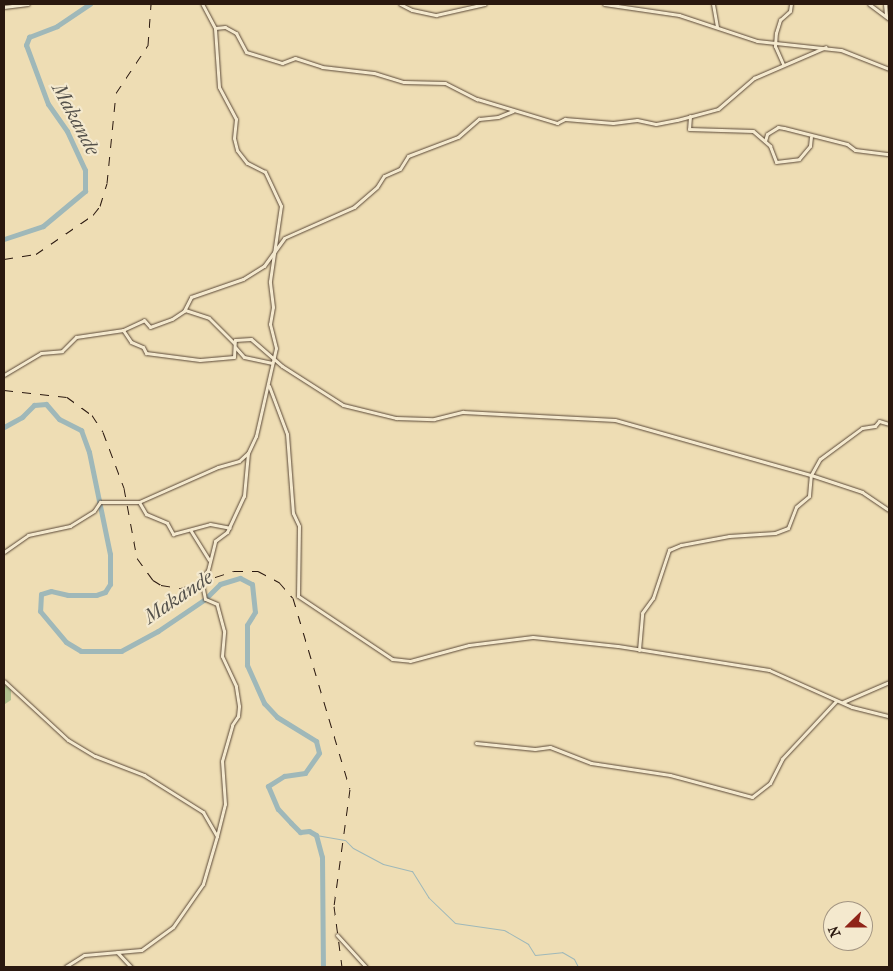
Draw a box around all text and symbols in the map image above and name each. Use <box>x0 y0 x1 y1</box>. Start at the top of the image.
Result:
water label: Makande <box>47 79 105 159</box>
water label: Makande <box>139 565 217 629</box>
north arrow <box>823 901 873 951</box>
text: N <box>825 923 844 940</box>

